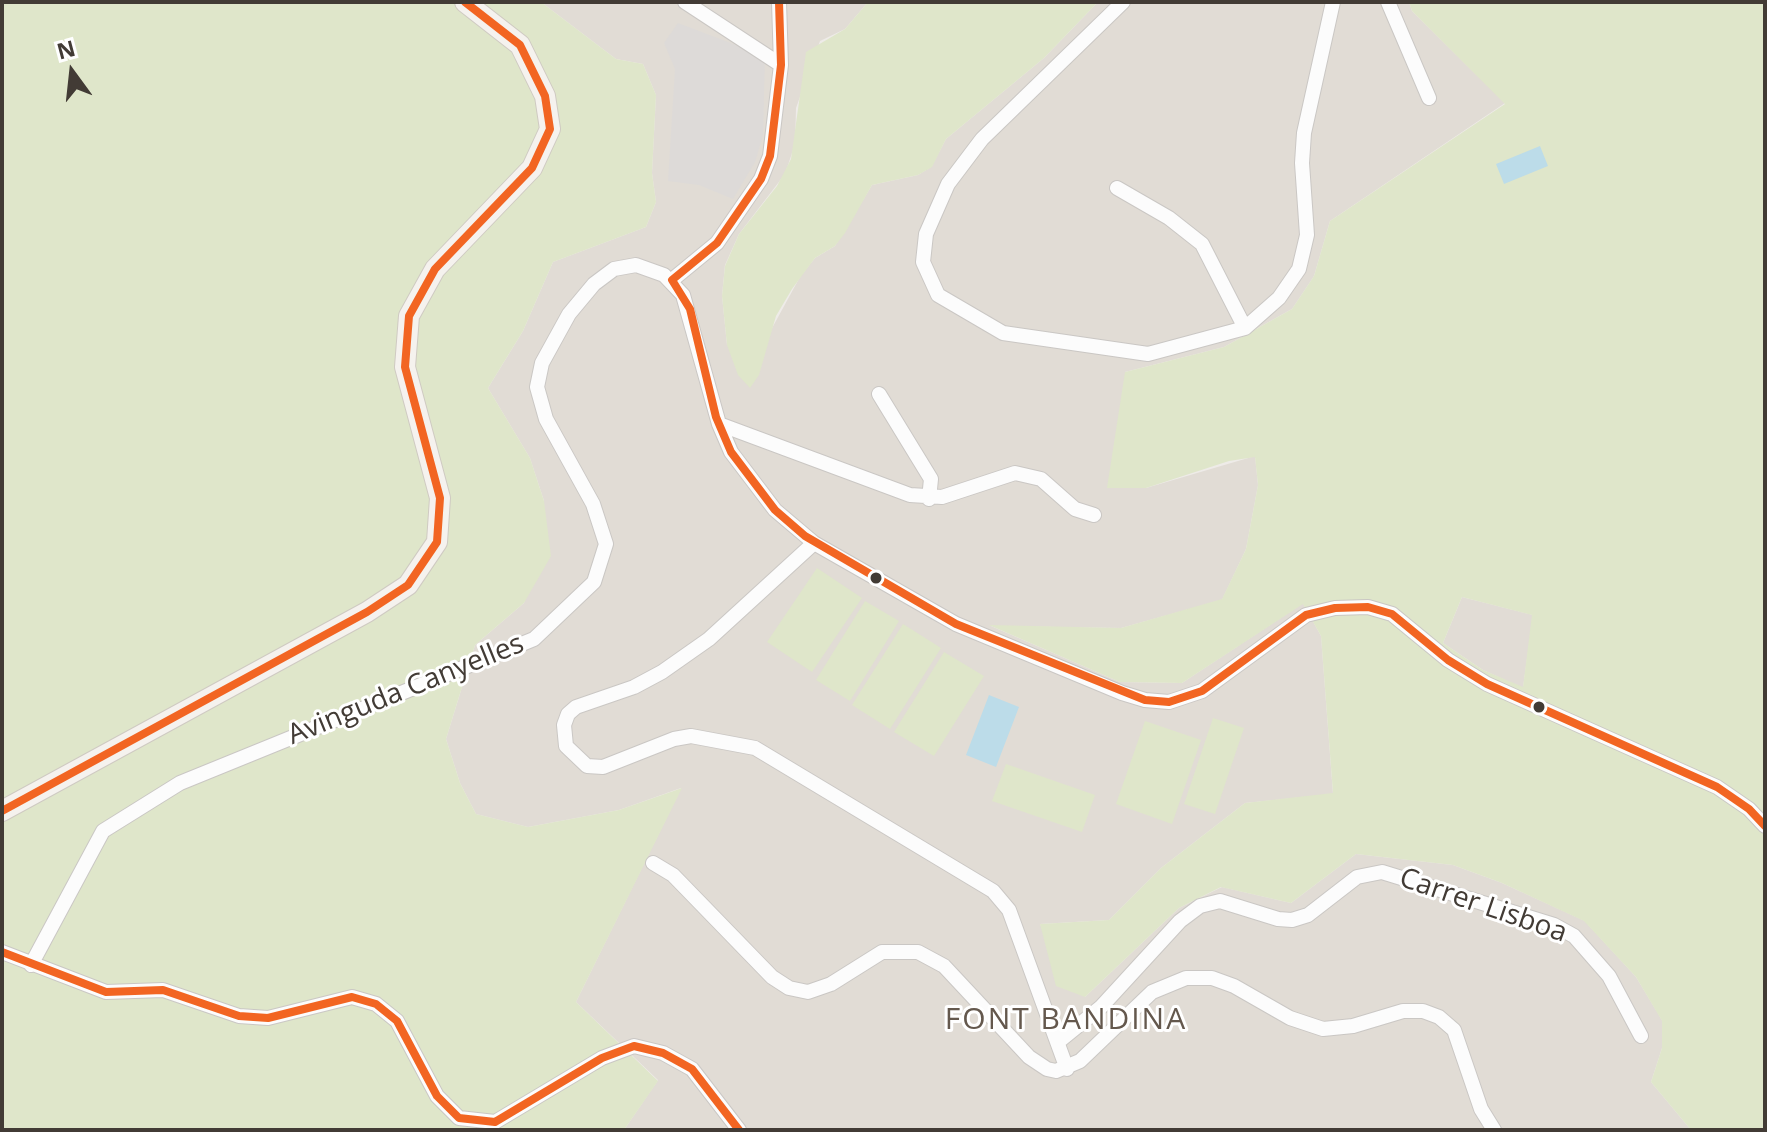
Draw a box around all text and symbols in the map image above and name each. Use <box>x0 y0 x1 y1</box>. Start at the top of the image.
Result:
north arrow <box>32 32 112 112</box>
text: N <box>53 32 78 66</box>
unlabelled marker <box>868 570 884 586</box>
street label: Avinguda Canyelles <box>283 627 529 753</box>
unlabelled marker <box>1531 699 1547 715</box>
street label: Carrer Lisboa <box>1395 862 1571 950</box>
district label: FONT BANDINA <box>945 1002 1187 1038</box>

